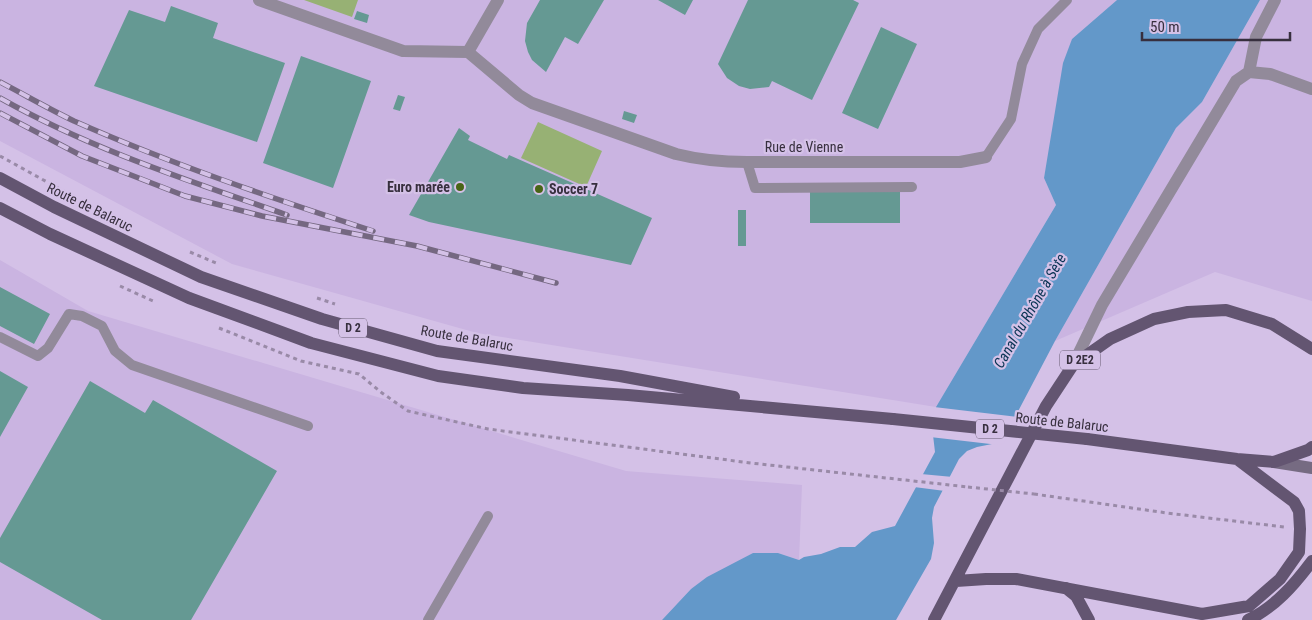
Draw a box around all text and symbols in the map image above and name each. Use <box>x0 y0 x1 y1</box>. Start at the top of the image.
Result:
scale bar <box>1142 10 1290 42</box>
text: 50 m <box>1150 18 1180 36</box>
street label: Rue de Vienne <box>765 139 844 155</box>
street label: Route de Balaruc <box>44 179 136 235</box>
place label: Euro marée <box>387 179 450 195</box>
marker: Euro marée <box>454 181 466 193</box>
place label: Soccer 7 <box>549 181 598 197</box>
marker: Soccer 7 <box>533 183 545 195</box>
water label: Canal du Rhône à Sète <box>990 251 1070 371</box>
road number: D 2 <box>339 318 367 338</box>
street label: Route de Balaruc <box>420 322 514 354</box>
road number: D 2E2 <box>1060 350 1100 370</box>
street label: Route de Balaruc <box>1015 409 1109 435</box>
road number: D 2 <box>976 419 1004 438</box>

